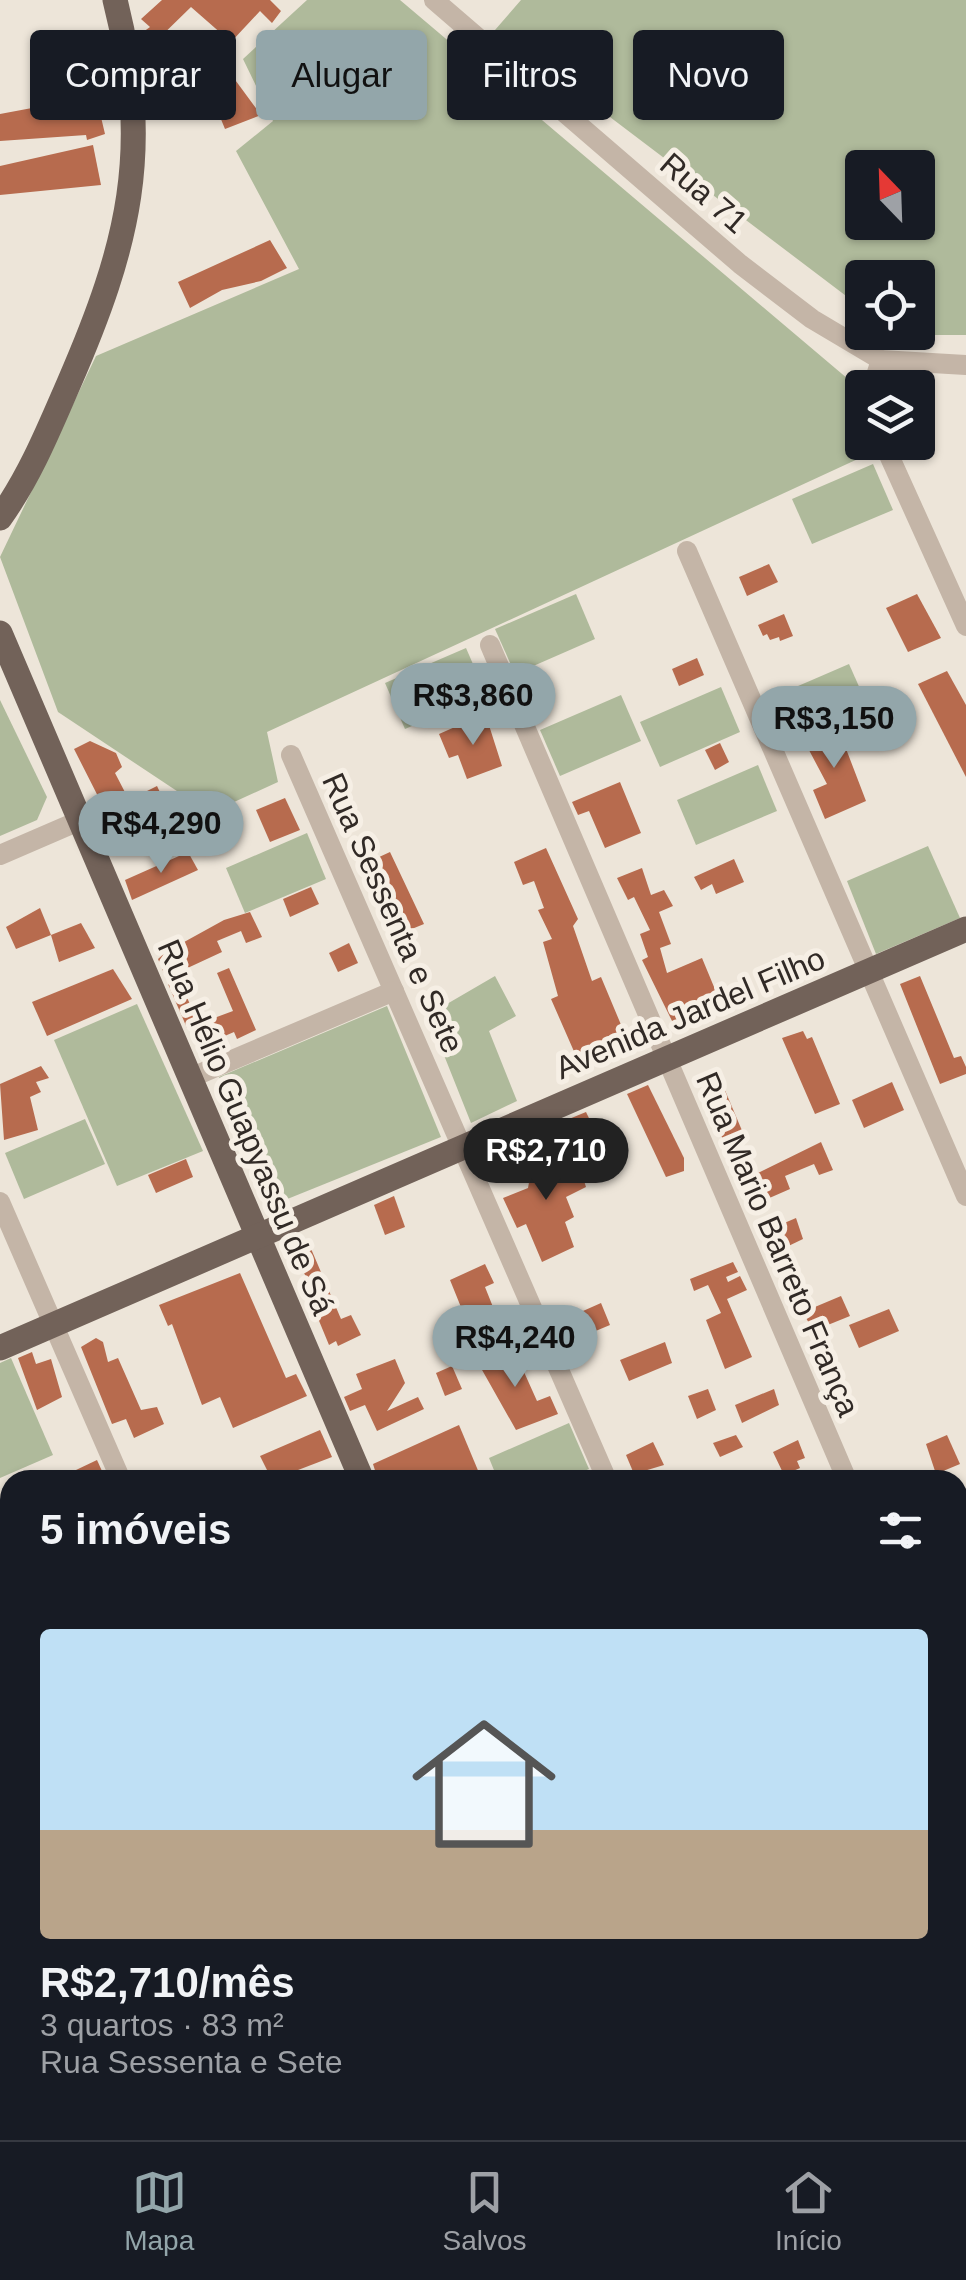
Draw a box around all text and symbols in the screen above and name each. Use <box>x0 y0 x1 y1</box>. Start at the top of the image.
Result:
chip: Comprar <box>30 30 236 120</box>
chip: Alugar <box>256 30 427 120</box>
chip: Filtros <box>447 30 613 120</box>
chip: Novo <box>633 30 784 120</box>
street label: Rua 71 <box>653 146 755 240</box>
north arrow <box>845 150 935 240</box>
map controls <box>845 150 935 460</box>
button: locate <box>845 260 935 350</box>
button: layers <box>845 370 935 460</box>
pin: R$3,860 <box>381 663 565 748</box>
text: R$3,860 <box>413 677 533 713</box>
pin: R$3,150 <box>742 686 926 771</box>
text: R$3,150 <box>774 700 894 736</box>
street label: Rua Sessenta e Sete <box>315 768 471 1058</box>
pin: R$4,290 <box>69 791 253 876</box>
text: R$4,290 <box>101 805 221 841</box>
street label: Rua Hélio Guapyassu de Sá <box>151 934 342 1320</box>
street label: Avenida Jardel Filho <box>550 940 830 1086</box>
street label: Rua Mario Barreto França <box>689 1067 867 1421</box>
pin: R$2,710 <box>454 1118 638 1203</box>
text: R$2,710 <box>486 1132 606 1168</box>
pin: R$4,240 <box>423 1305 607 1390</box>
text: R$4,240 <box>455 1319 575 1355</box>
icon: filters <box>873 1503 928 1558</box>
text: 5 imóveis <box>40 1506 231 1553</box>
icon: home <box>394 1694 574 1874</box>
text: R$2,710/mês <box>40 1959 295 2006</box>
text: 3 quartos · 83 m² <box>40 2007 284 2043</box>
text: Rua Sessenta e Sete <box>40 2044 342 2080</box>
tab: Mapa <box>124 2165 194 2257</box>
tab: Salvos <box>443 2165 527 2257</box>
tab: Início <box>775 2165 842 2257</box>

